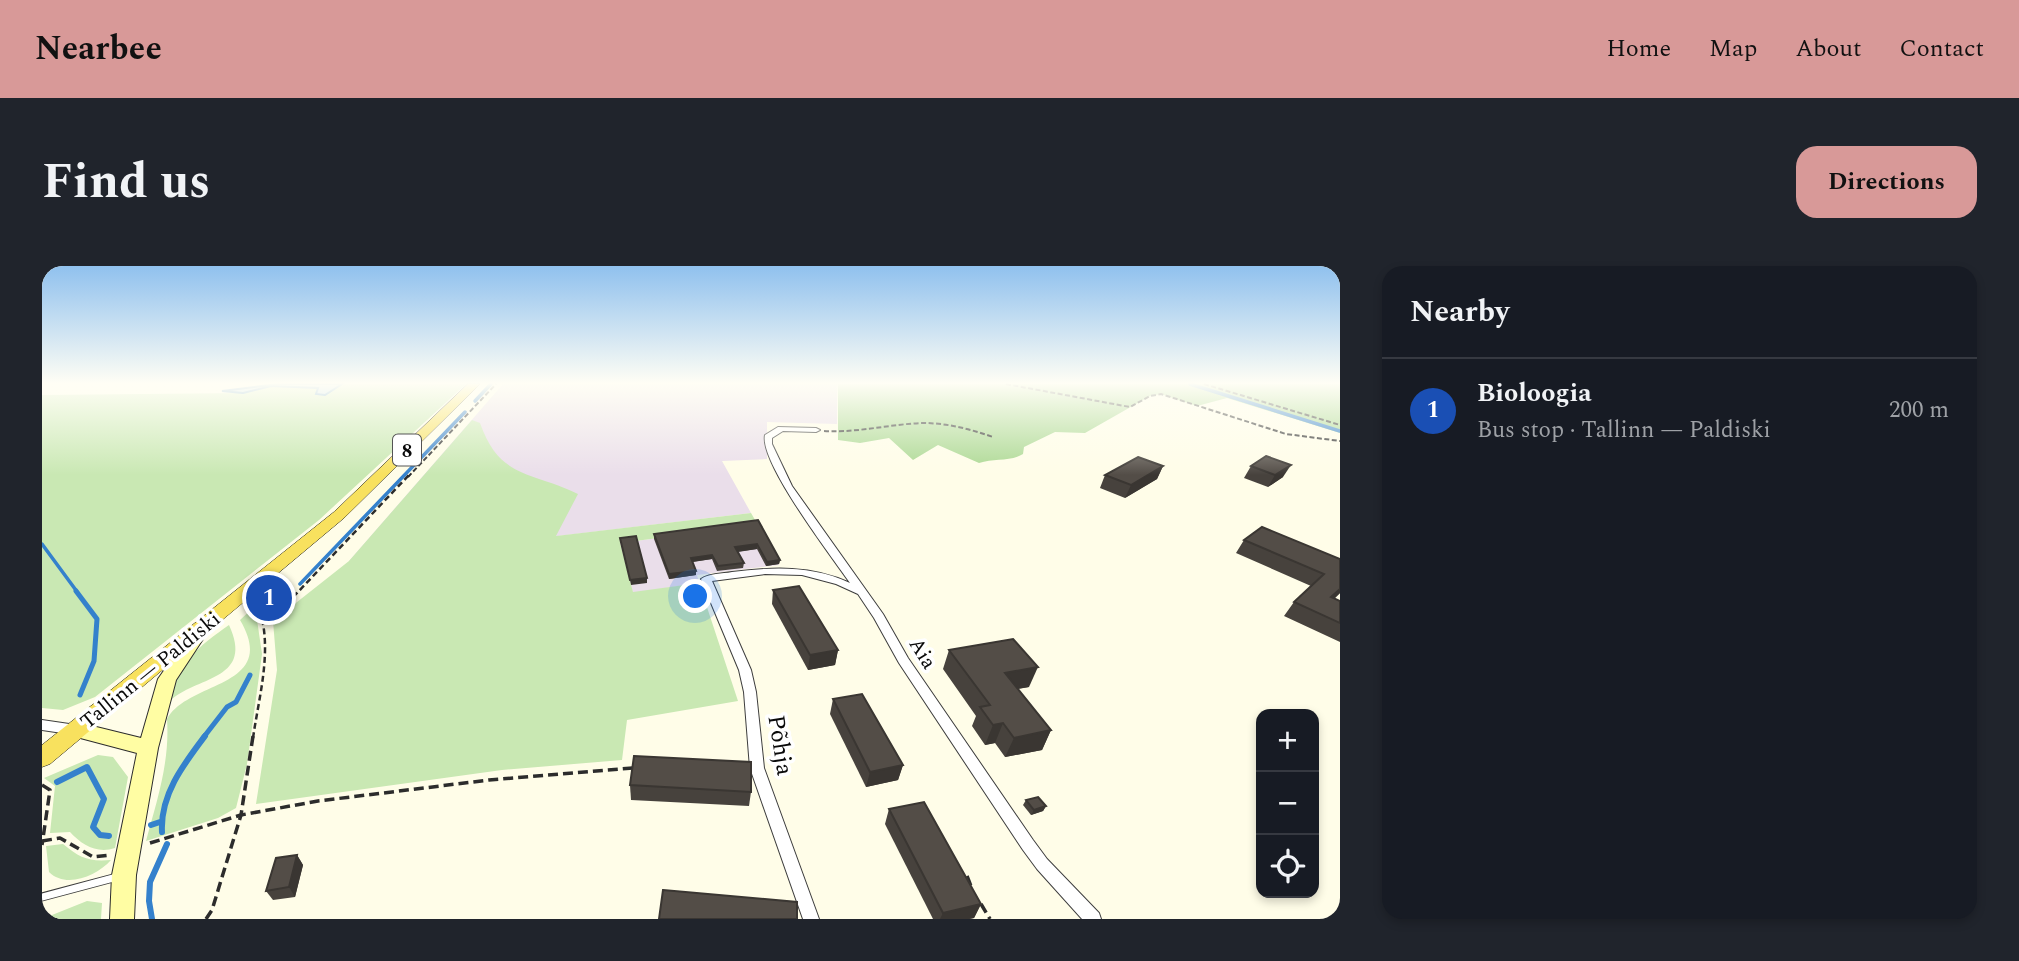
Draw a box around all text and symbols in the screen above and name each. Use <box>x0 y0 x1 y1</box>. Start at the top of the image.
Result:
text: Nearbee <box>35 24 162 74</box>
text: Home <box>1606 31 1671 67</box>
text: Map <box>1709 31 1757 67</box>
text: About <box>1795 31 1861 67</box>
text: Contact <box>1899 31 1984 67</box>
text: Find us <box>42 145 210 220</box>
button: Directions <box>1796 146 1977 218</box>
text: Nearby <box>1410 289 1509 335</box>
text: Bioloogia <box>1477 373 1592 413</box>
text: 1 <box>1427 393 1439 428</box>
text: 200 m <box>1889 393 1949 428</box>
text: Bus stop · Tallinn — Paldiski <box>1477 413 1771 448</box>
road number: 8 <box>393 434 421 466</box>
pin: 1 <box>246 572 292 624</box>
your location <box>678 579 712 613</box>
street label: Tallinn — Paldiski <box>73 604 228 738</box>
street label: Aia <box>900 631 945 676</box>
map controls <box>1256 709 1319 898</box>
button: + <box>1256 709 1319 772</box>
street label: Põhja <box>757 712 803 778</box>
button: − <box>1256 772 1319 835</box>
button: locate <box>1256 835 1319 898</box>

